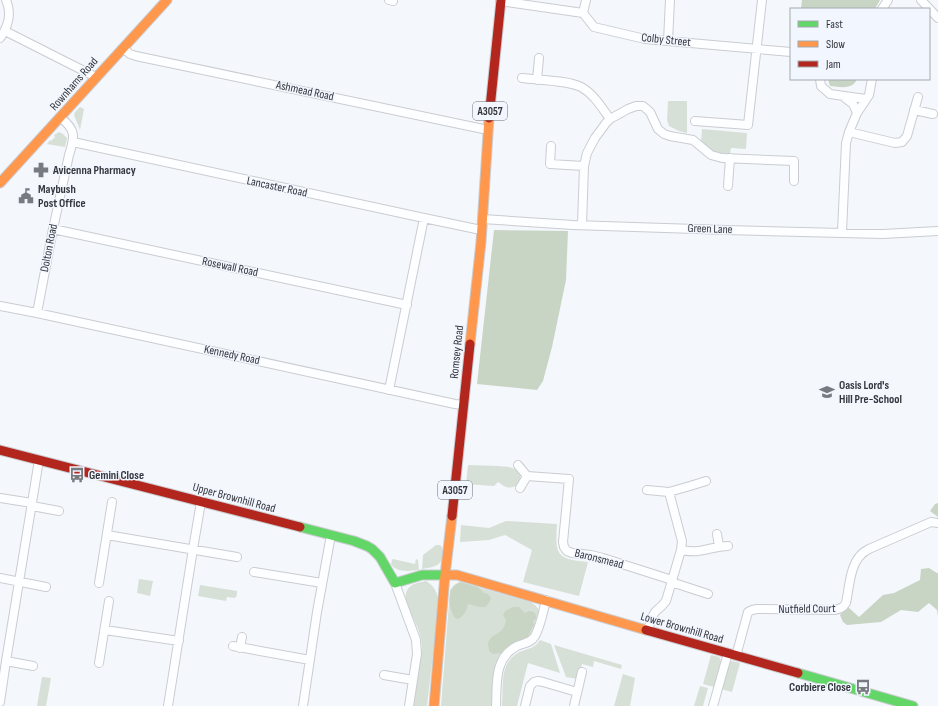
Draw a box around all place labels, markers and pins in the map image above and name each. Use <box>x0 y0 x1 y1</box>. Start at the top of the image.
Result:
pharmacy icon: Avicenna Pharmacy <box>32 161 50 179</box>
place label: Avicenna Pharmacy <box>52 163 136 178</box>
place label: Maybush Post Office <box>38 182 86 211</box>
public building icon: Maybush Post Office <box>17 187 35 205</box>
place label: Oasis Lord's Hill Pre-School <box>839 378 902 407</box>
school or university icon: Oasis Lord's Hill Pre-School <box>818 383 836 401</box>
bus stop icon: Gemini Close <box>68 466 86 484</box>
place label: Gemini Close <box>89 468 144 483</box>
bus stop icon: Corbiere Close <box>854 678 872 696</box>
place label: Corbiere Close <box>789 680 851 695</box>

